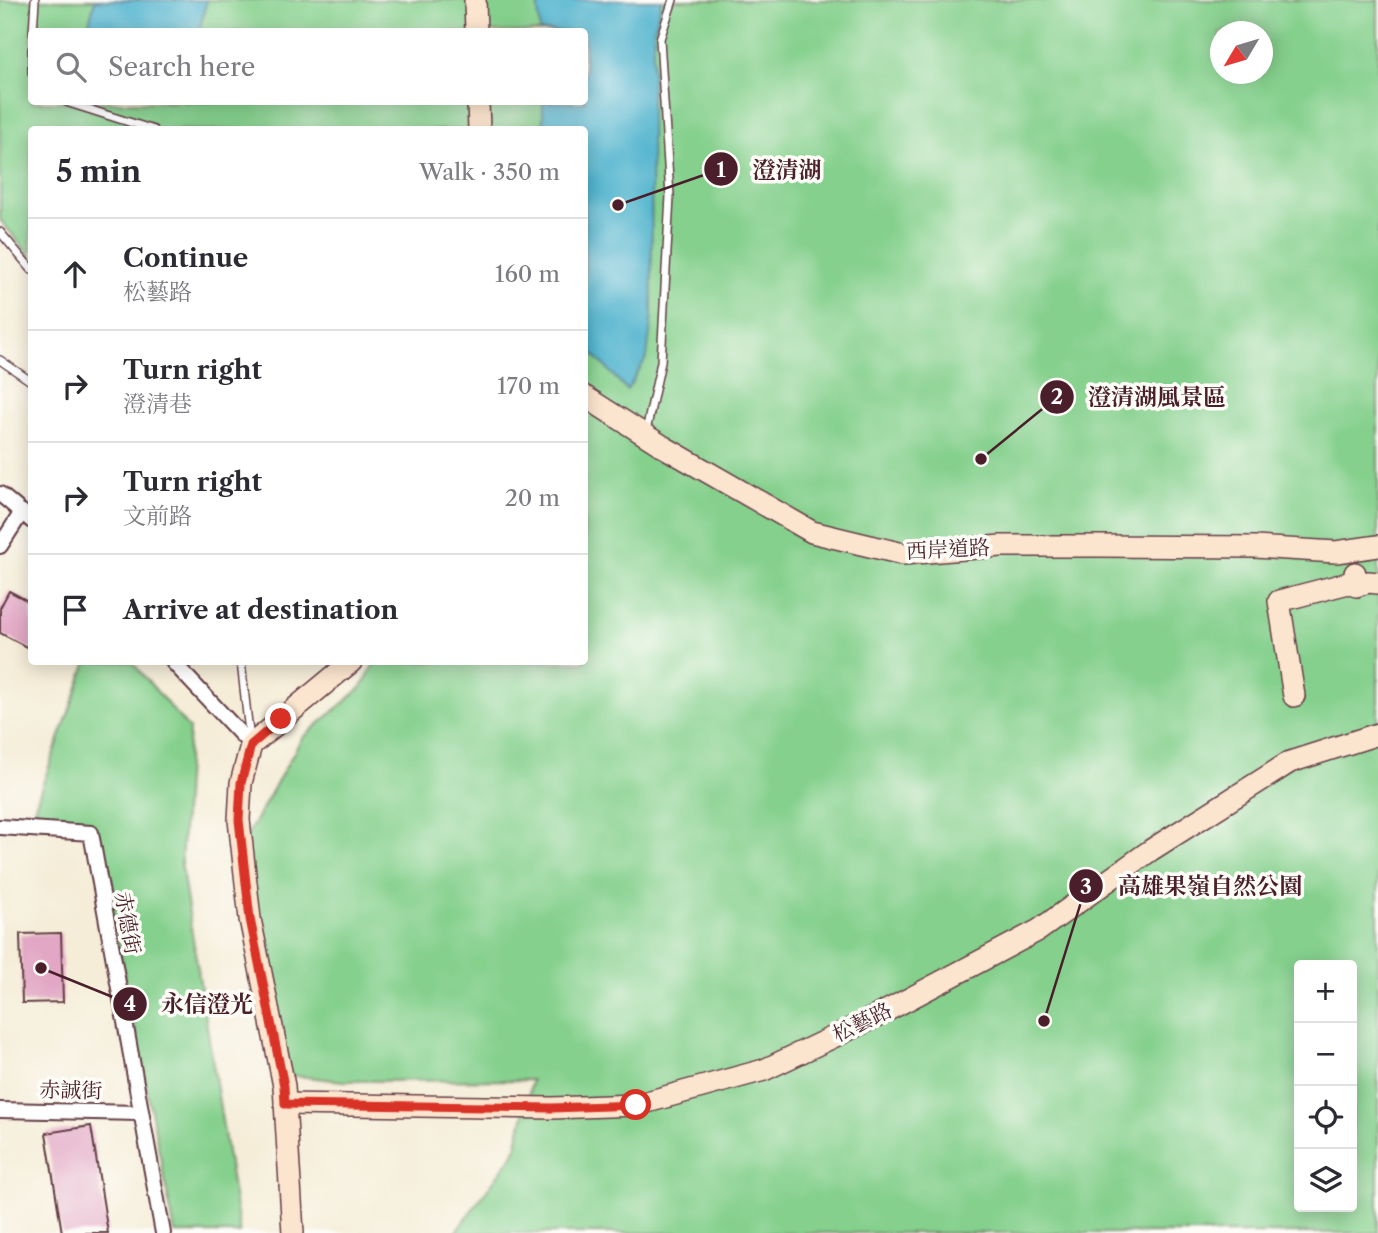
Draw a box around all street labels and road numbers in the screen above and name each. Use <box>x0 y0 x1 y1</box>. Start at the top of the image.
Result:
street label: 西岸道路 <box>905 534 991 564</box>
street label: 赤德街 <box>110 890 146 956</box>
street label: 松藝路 <box>828 997 896 1047</box>
street label: 赤誠街 <box>39 1077 103 1103</box>

